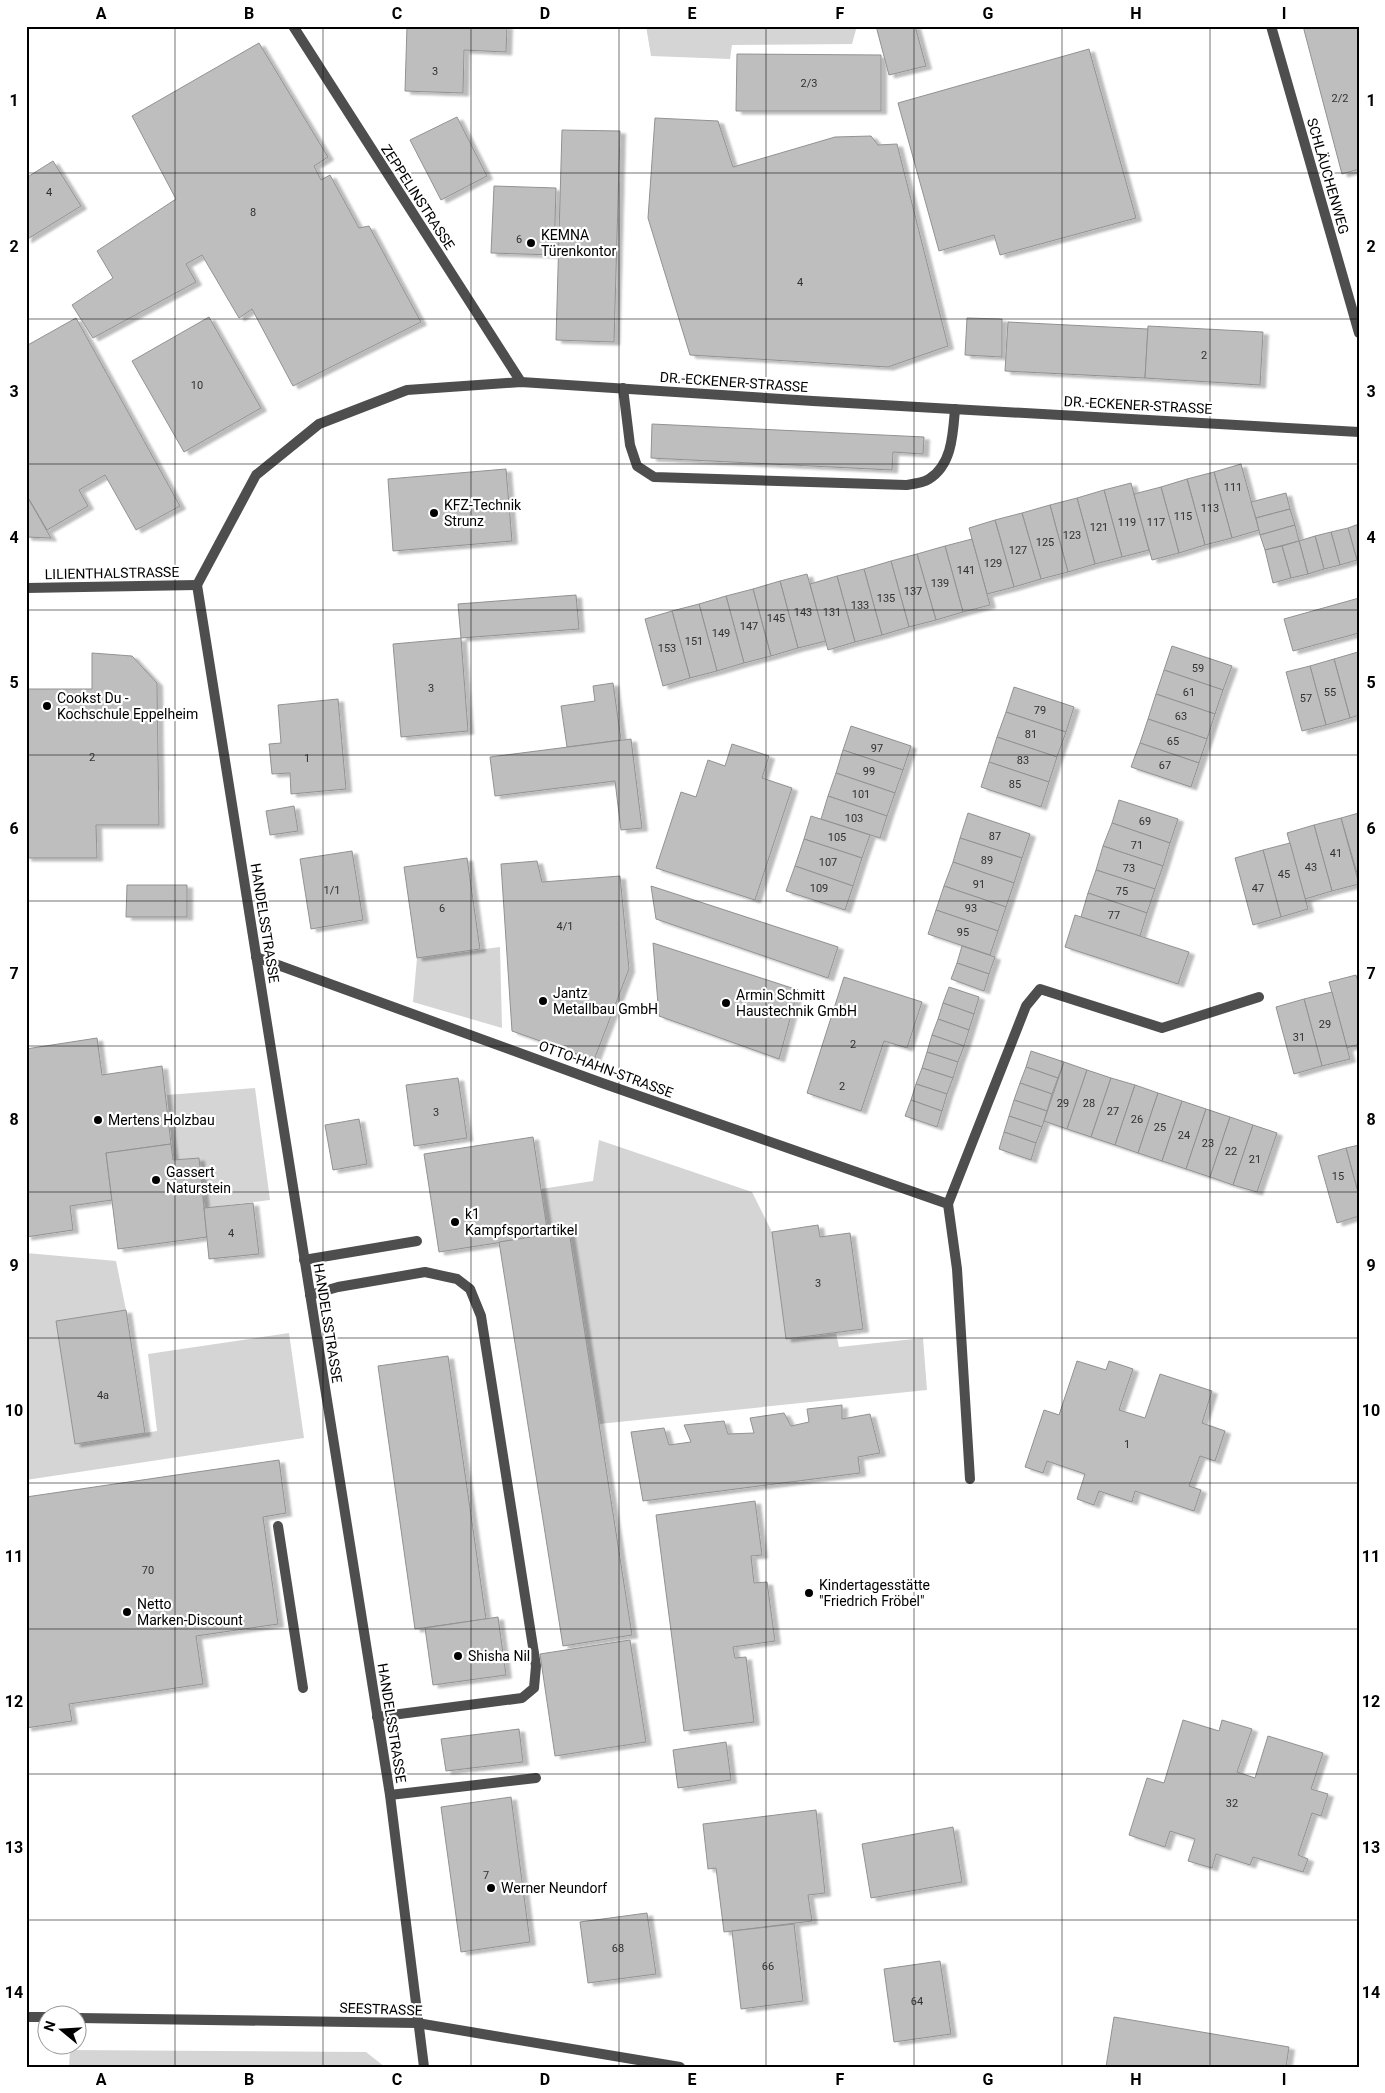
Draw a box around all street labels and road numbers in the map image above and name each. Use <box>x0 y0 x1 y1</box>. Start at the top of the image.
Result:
street label: SCHLÄUCHENWEG <box>1304 116 1352 236</box>
street label: ZEPPELINSTRASSE <box>378 141 458 253</box>
street label: DR.-ECKENER-STRASSE <box>659 369 809 395</box>
street label: DR.-ECKENER-STRASSE <box>1063 393 1213 417</box>
street label: LILIENTHALSTRASSE <box>45 564 179 582</box>
street label: HANDELSSTRASSE <box>248 862 282 984</box>
street label: OTTO-HAHN-STRASSE <box>537 1037 675 1101</box>
street label: HANDELSSTRASSE <box>311 1262 345 1384</box>
street label: HANDELSSTRASSE <box>375 1662 409 1784</box>
street label: SEESTRASSE <box>339 2000 423 2018</box>

